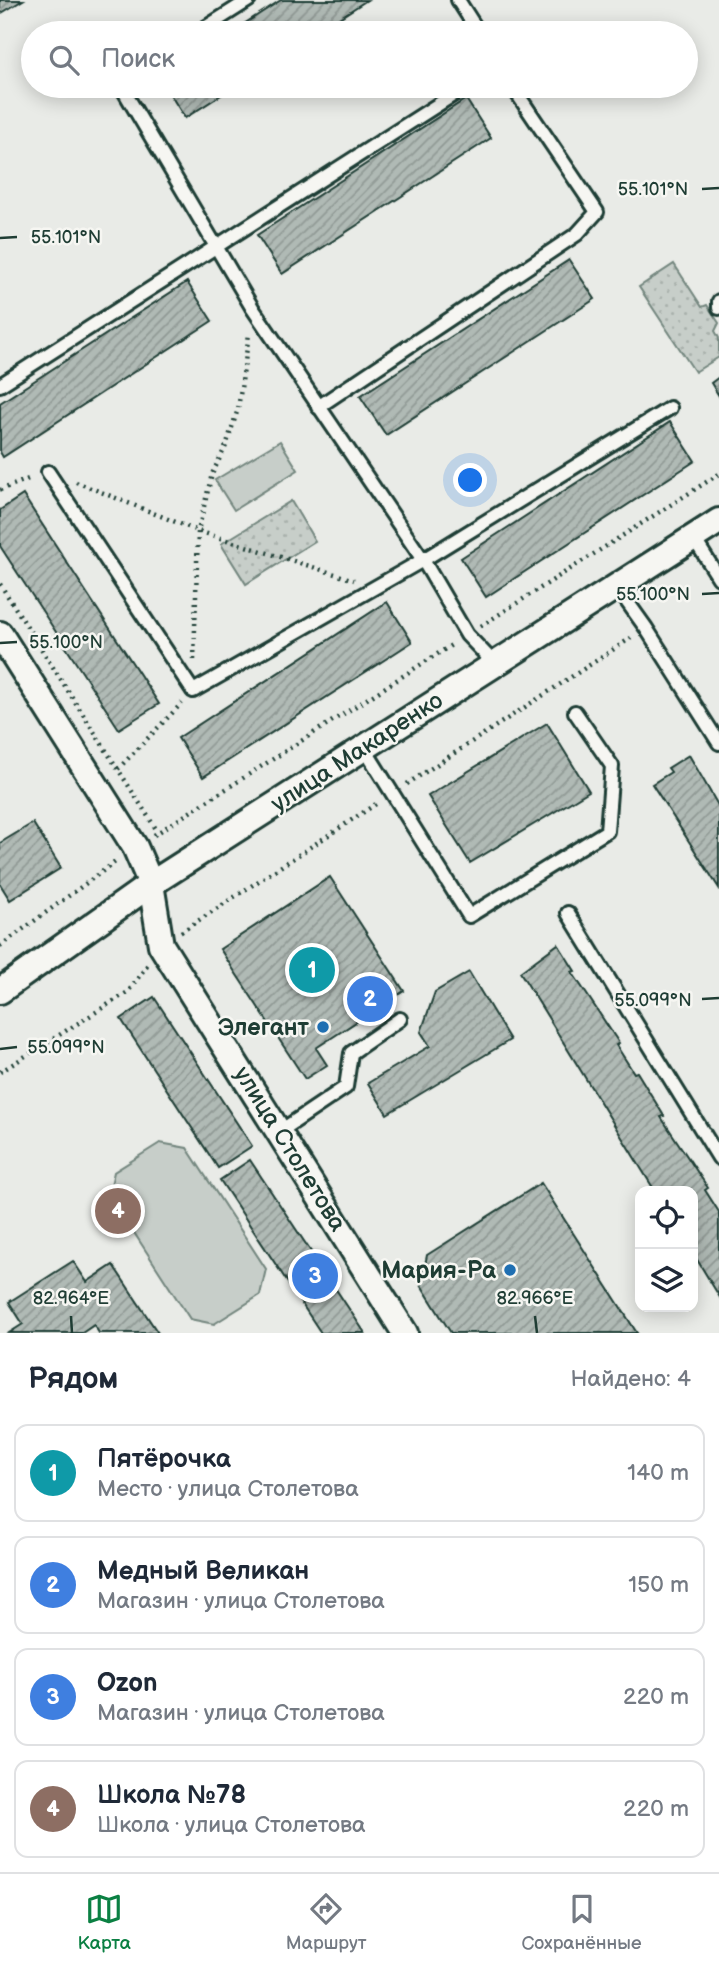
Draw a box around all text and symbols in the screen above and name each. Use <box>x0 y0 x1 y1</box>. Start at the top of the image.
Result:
search box <box>21 21 698 98</box>
icon: search <box>45 41 83 79</box>
text: Поиск <box>101 44 175 75</box>
text: 55.101°N <box>618 179 688 200</box>
text: 55.101°N <box>31 227 101 248</box>
your location <box>453 463 487 497</box>
text: 55.100°N <box>616 584 690 605</box>
text: 55.100°N <box>29 632 103 653</box>
street label: улица Макаренко <box>266 686 448 818</box>
pin: 1 <box>289 944 335 996</box>
pin: 2 <box>347 973 393 1025</box>
text: 55.099°N <box>614 990 692 1011</box>
place label: Элегант <box>218 1013 310 1042</box>
marker: Элегант <box>315 1019 331 1035</box>
text: 55.099°N <box>27 1037 105 1058</box>
street label: улица Столетова <box>228 1061 352 1237</box>
pin: 4 <box>95 1185 141 1237</box>
map controls <box>635 1186 698 1312</box>
button: locate <box>635 1186 698 1249</box>
button: layers <box>635 1249 698 1312</box>
pin: 3 <box>292 1250 338 1302</box>
place label: Мария-Ра <box>381 1256 497 1285</box>
marker: Мария-Ра <box>502 1262 518 1278</box>
text: 82.964°E <box>33 1288 109 1309</box>
text: 82.966°E <box>497 1288 574 1309</box>
text: Рядом <box>28 1361 118 1397</box>
text: Найдено: 4 <box>571 1365 691 1393</box>
text: Пятёрочка <box>97 1444 231 1475</box>
text: 1 <box>48 1459 58 1487</box>
text: 140 m <box>627 1459 689 1487</box>
text: Место · улица Столетова <box>97 1475 359 1503</box>
text: Медный Великан <box>97 1556 309 1587</box>
text: 2 <box>46 1571 60 1599</box>
text: 150 m <box>628 1571 689 1599</box>
text: Магазин · улица Столетова <box>97 1587 385 1615</box>
text: Ozon <box>97 1668 158 1699</box>
text: 3 <box>46 1683 60 1711</box>
text: 220 m <box>623 1683 689 1711</box>
text: Магазин · улица Столетова <box>97 1699 385 1727</box>
text: Школа №78 <box>97 1780 246 1811</box>
text: 4 <box>46 1795 60 1823</box>
text: 220 m <box>623 1795 689 1823</box>
text: Школа · улица Столетова <box>97 1811 366 1839</box>
tab: Карта <box>77 1890 131 1955</box>
tab: Маршрут <box>286 1890 367 1955</box>
tab: Сохранённые <box>522 1890 642 1955</box>

